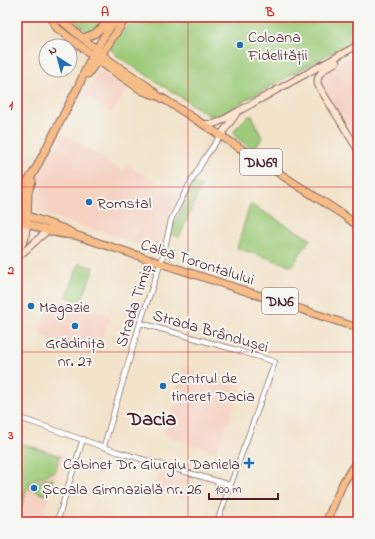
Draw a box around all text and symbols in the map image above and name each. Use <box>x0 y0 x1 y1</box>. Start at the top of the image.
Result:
text: A <box>101 3 109 22</box>
text: B <box>265 3 275 22</box>
place label: Coloana Fidelității <box>247 26 308 68</box>
north arrow <box>38 38 78 78</box>
marker: Coloana Fidelității <box>235 40 245 50</box>
text: N <box>45 42 60 59</box>
text: 1 <box>9 96 14 115</box>
road number: DN69 <box>240 149 282 175</box>
place label: Romstal <box>97 192 152 216</box>
marker: Romstal <box>84 197 94 207</box>
street label: Calea Torontalului <box>137 233 258 293</box>
text: 2 <box>7 261 15 280</box>
street label: Strada Timiș <box>110 261 160 350</box>
road number: DN6 <box>262 288 298 314</box>
place label: Magazie <box>39 296 91 320</box>
marker: Magazie <box>26 301 36 311</box>
street label: Strada Brândușei <box>150 304 271 360</box>
marker: Grădinița nr. 27 <box>70 321 80 331</box>
place label: Grădinița nr. 27 <box>45 332 105 374</box>
place label: Centrul de tineret Dacia <box>171 367 255 409</box>
marker: Centrul de tineret Dacia <box>158 381 168 391</box>
district label: Dacia <box>127 406 177 435</box>
text: 3 <box>7 426 14 445</box>
place label: Cabinet Dr. Giurgiu Daniela <box>63 453 240 477</box>
marker: Cabinet Dr. Giurgiu Daniela <box>243 457 255 469</box>
scale bar <box>209 475 278 501</box>
place label: Școala Gimnazială nr. 26 <box>42 478 202 502</box>
text: 100 m <box>215 481 242 499</box>
marker: Școala Gimnazială nr. 26 <box>29 483 39 493</box>

